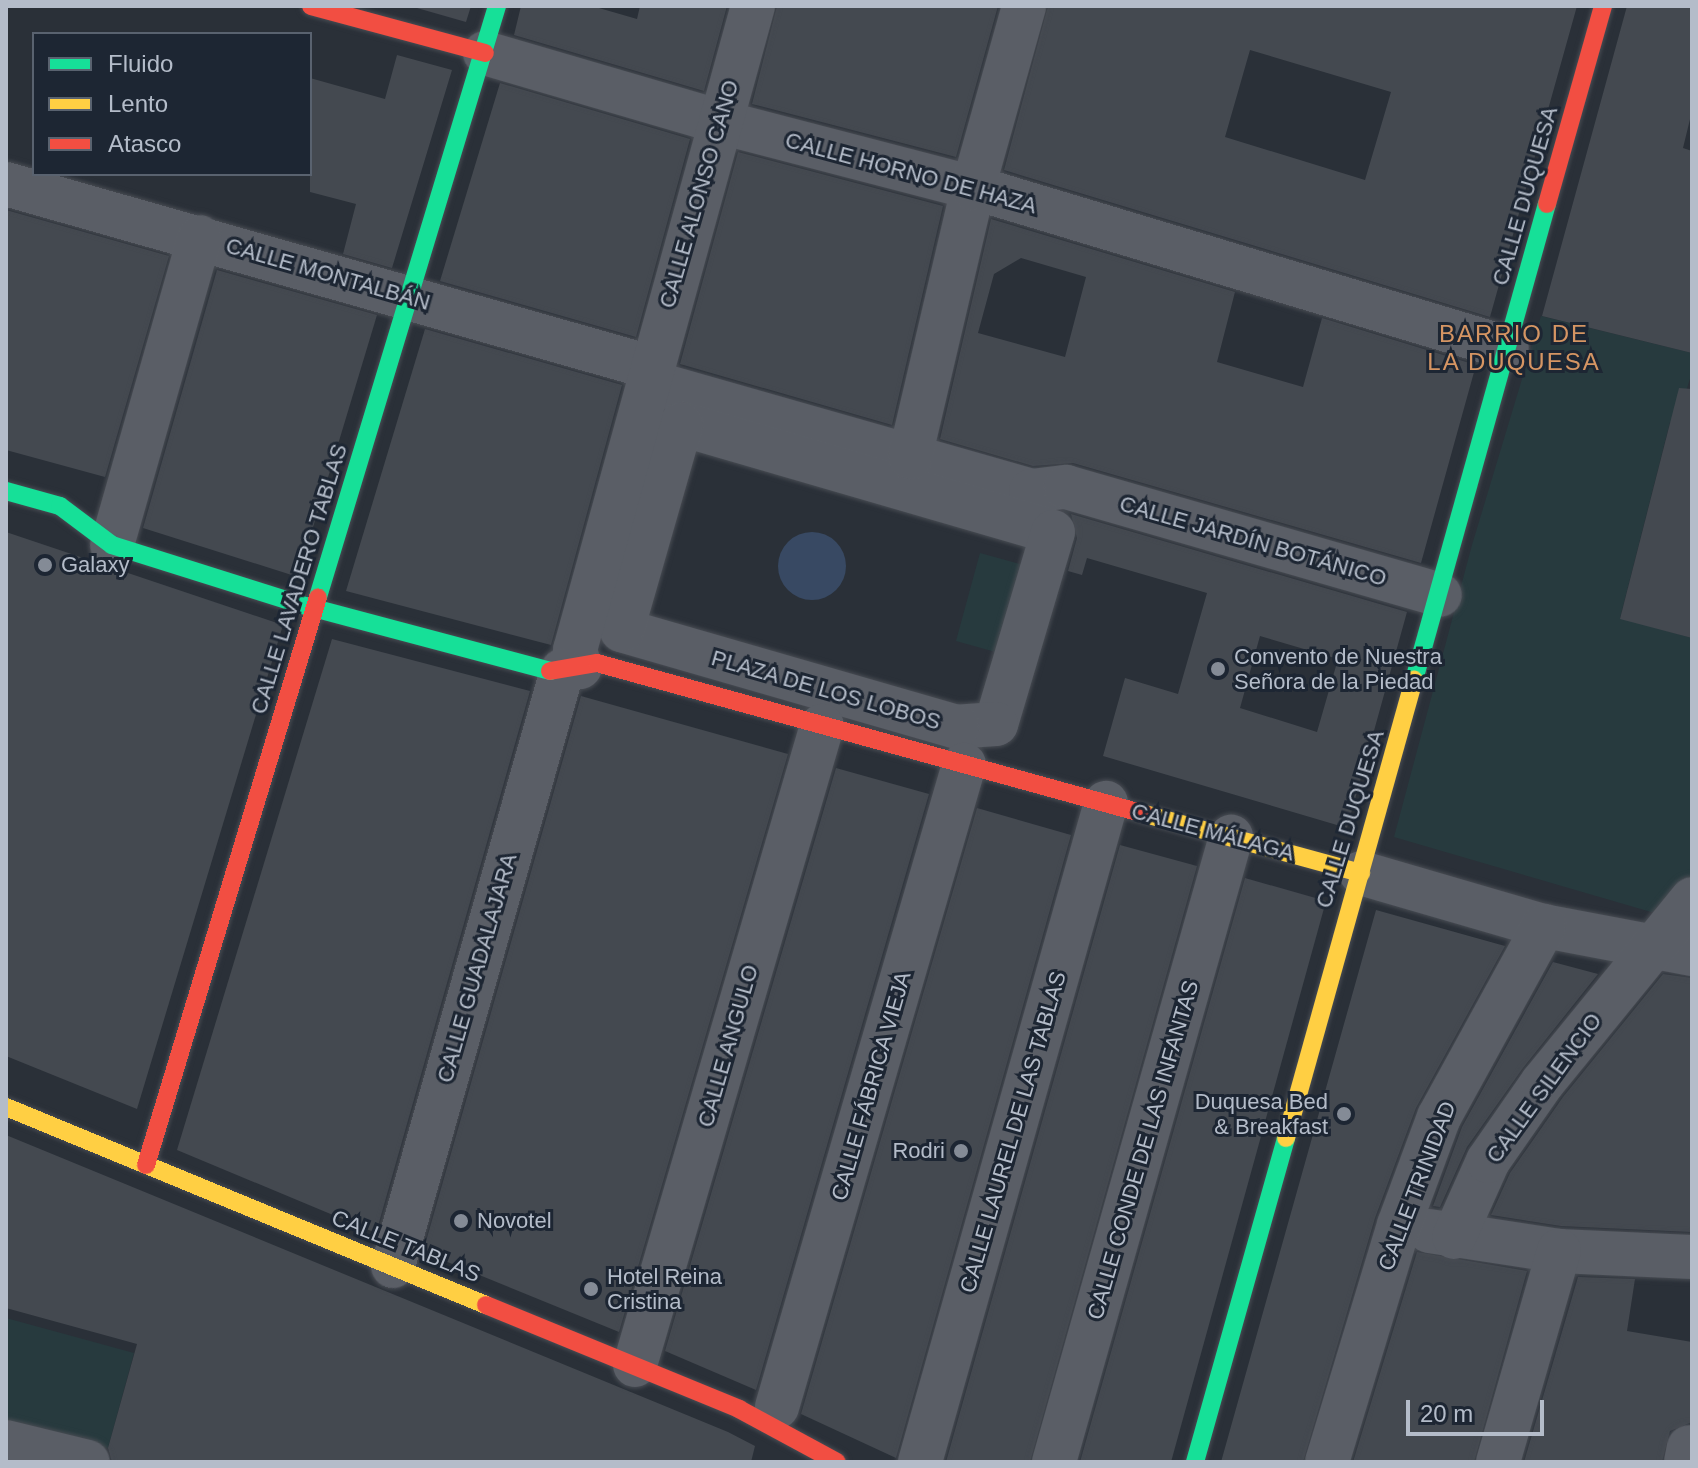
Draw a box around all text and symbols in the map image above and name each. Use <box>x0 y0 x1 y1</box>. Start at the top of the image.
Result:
legend <box>32 32 312 176</box>
text: Fluido <box>108 50 173 77</box>
street label: CALLE ALONSO CANO <box>654 76 744 312</box>
text: Lento <box>108 90 168 117</box>
street label: CALLE DUQUESA <box>1487 104 1563 288</box>
street label: CALLE HORNO DE HAZA <box>782 127 1040 219</box>
text: Atasco <box>108 130 181 157</box>
street label: CALLE MONTALBÁN <box>223 232 433 316</box>
district label: BARRIO DE LA DUQUESA <box>1427 320 1601 376</box>
street label: CALLE LAVADERO TABLAS <box>245 441 353 717</box>
street label: CALLE JARDÍN BOTÁNICO <box>1117 490 1389 592</box>
place label: Galaxy <box>61 552 129 578</box>
marker: Galaxy <box>36 556 54 574</box>
place label: Convento de Nuestra Señora de la Piedad <box>1234 643 1442 694</box>
street label: PLAZA DE LOS LOBOS <box>708 644 944 736</box>
marker: Convento de Nuestra Señora de la Piedad <box>1209 660 1227 678</box>
street label: CALLE DUQUESA <box>1310 727 1390 911</box>
street label: CALLE MÁLAGA <box>1129 798 1297 866</box>
street label: CALLE GUADALAJARA <box>432 850 522 1086</box>
street label: CALLE ANGULO <box>692 961 764 1131</box>
street label: CALLE FÁBRICA VIEJA <box>825 968 917 1204</box>
street label: CALLE LAUREL DE LAS TABLAS <box>954 968 1072 1296</box>
street label: CALLE CONDE DE LAS INFANTAS <box>1082 977 1204 1323</box>
street label: CALLE SILENCIO <box>1481 1008 1607 1168</box>
place label: Duquesa Bed & Breakfast <box>1195 1088 1328 1140</box>
street label: CALLE TRINIDAD <box>1372 1097 1462 1275</box>
marker: Duquesa Bed & Breakfast <box>1335 1105 1353 1123</box>
place label: Rodri <box>892 1138 945 1164</box>
marker: Rodri <box>952 1142 970 1160</box>
street label: CALLE TABLAS <box>328 1204 484 1288</box>
place label: Novotel <box>477 1208 552 1234</box>
marker: Novotel <box>452 1212 470 1230</box>
place label: Hotel Reina Cristina <box>607 1263 722 1314</box>
marker: Hotel Reina Cristina <box>582 1280 600 1298</box>
scale bar <box>1410 1384 1548 1434</box>
text: 20 m <box>1420 1400 1473 1427</box>

